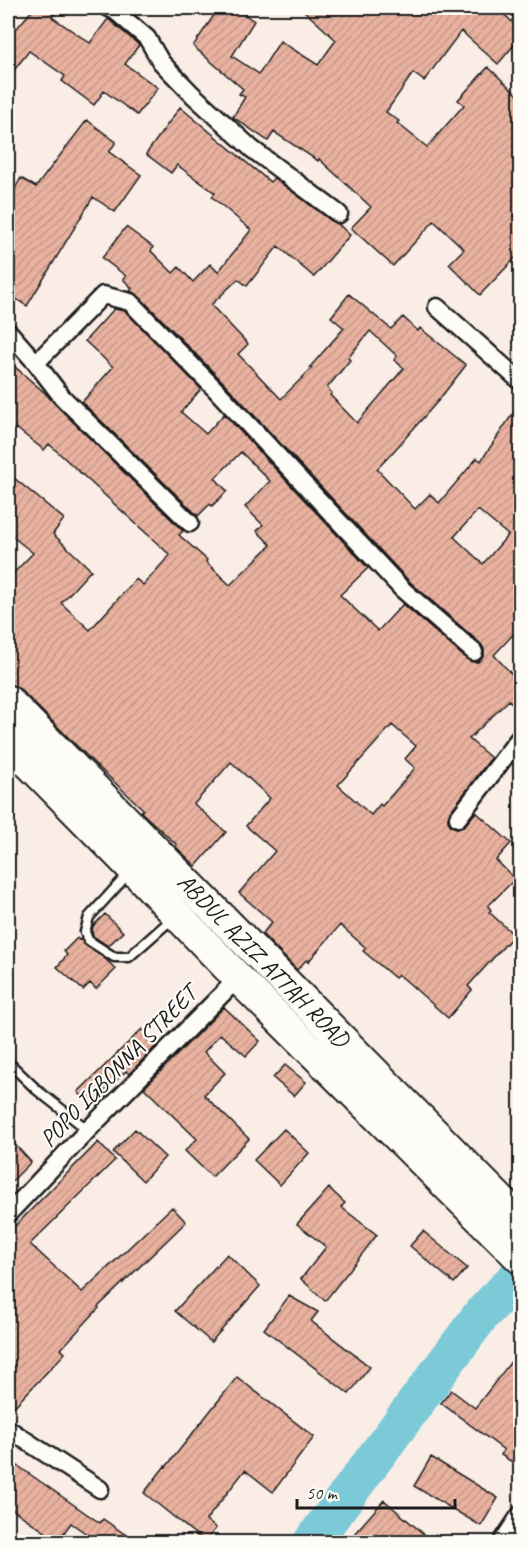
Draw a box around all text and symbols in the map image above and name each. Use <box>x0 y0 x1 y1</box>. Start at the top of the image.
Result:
street label: ABDUL AZIZ ATTAH ROAD <box>171 867 357 1055</box>
street label: POPO IGBONNA STREET <box>33 975 206 1153</box>
scale bar <box>297 1472 454 1510</box>
text: 50 m <box>306 1482 339 1504</box>

